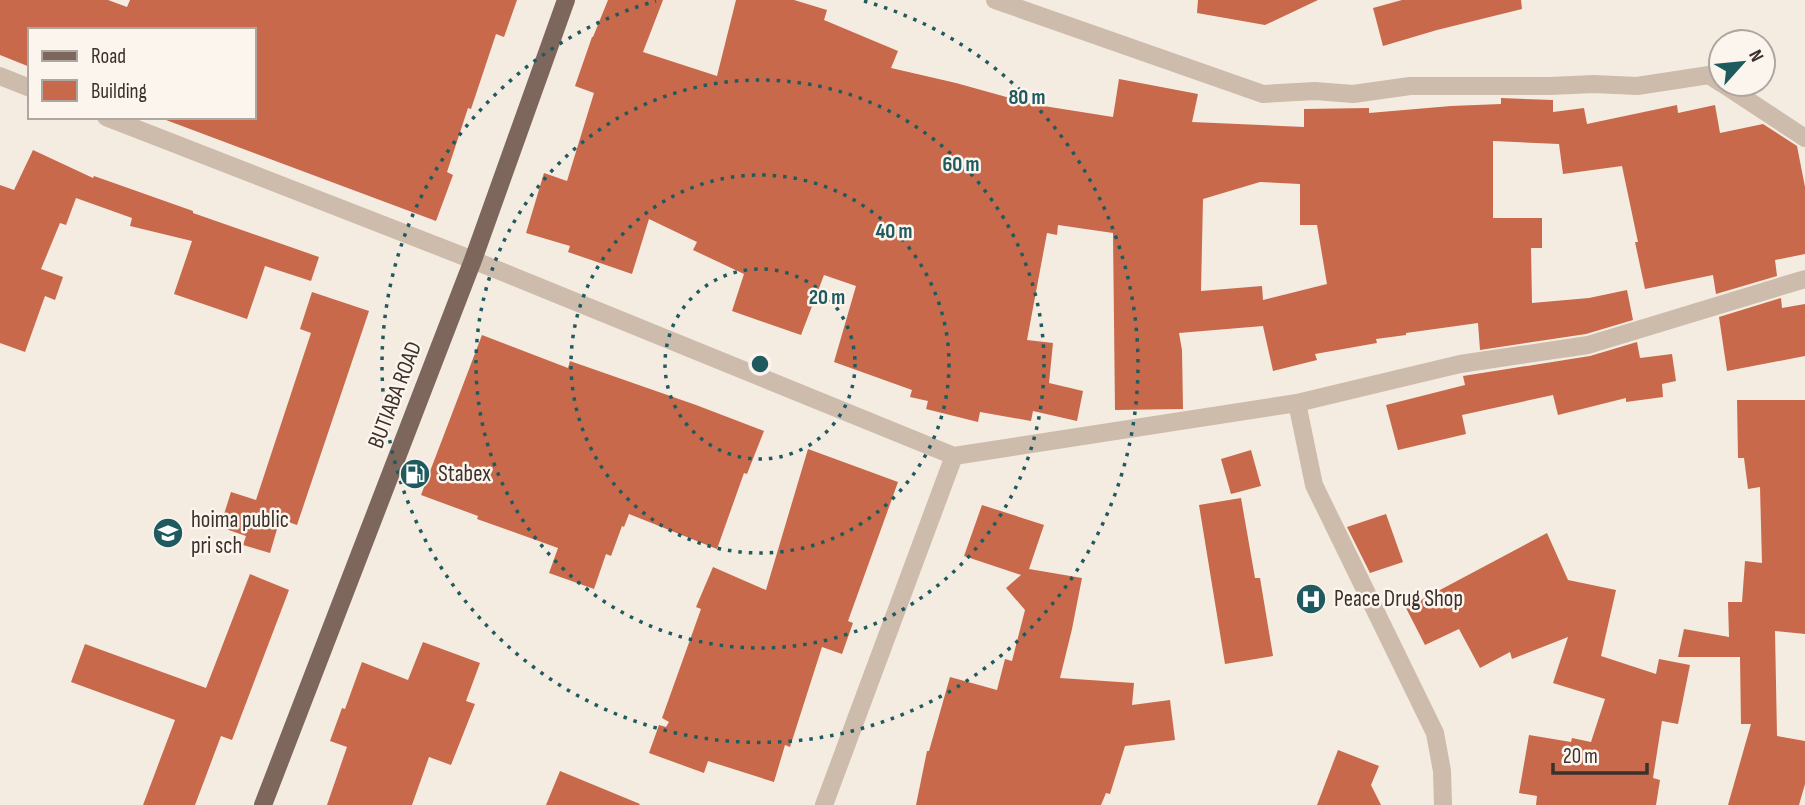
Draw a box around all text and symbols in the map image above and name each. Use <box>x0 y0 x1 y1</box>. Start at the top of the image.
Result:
legend <box>28 28 256 119</box>
north arrow <box>1707 28 1777 98</box>
text: Road <box>91 44 126 69</box>
text: N <box>1743 46 1768 66</box>
text: Building <box>91 79 147 104</box>
text: 80 m <box>1008 85 1046 110</box>
text: 60 m <box>942 152 980 177</box>
text: 40 m <box>876 219 912 244</box>
text: 20 m <box>809 285 845 310</box>
street label: BUTIABA ROAD <box>362 338 428 452</box>
centre of rings <box>748 352 772 376</box>
fuel station icon: Stabex <box>398 457 432 491</box>
place label: Stabex <box>438 460 491 488</box>
place label: hoima public pri sch <box>191 506 289 560</box>
school or university icon: hoima public pri sch <box>151 516 185 550</box>
hospital icon: Peace Drug Shop <box>1294 582 1328 616</box>
place label: Peace Drug Shop <box>1334 585 1463 613</box>
scale bar <box>1553 732 1647 776</box>
text: 20 m <box>1563 744 1598 769</box>

